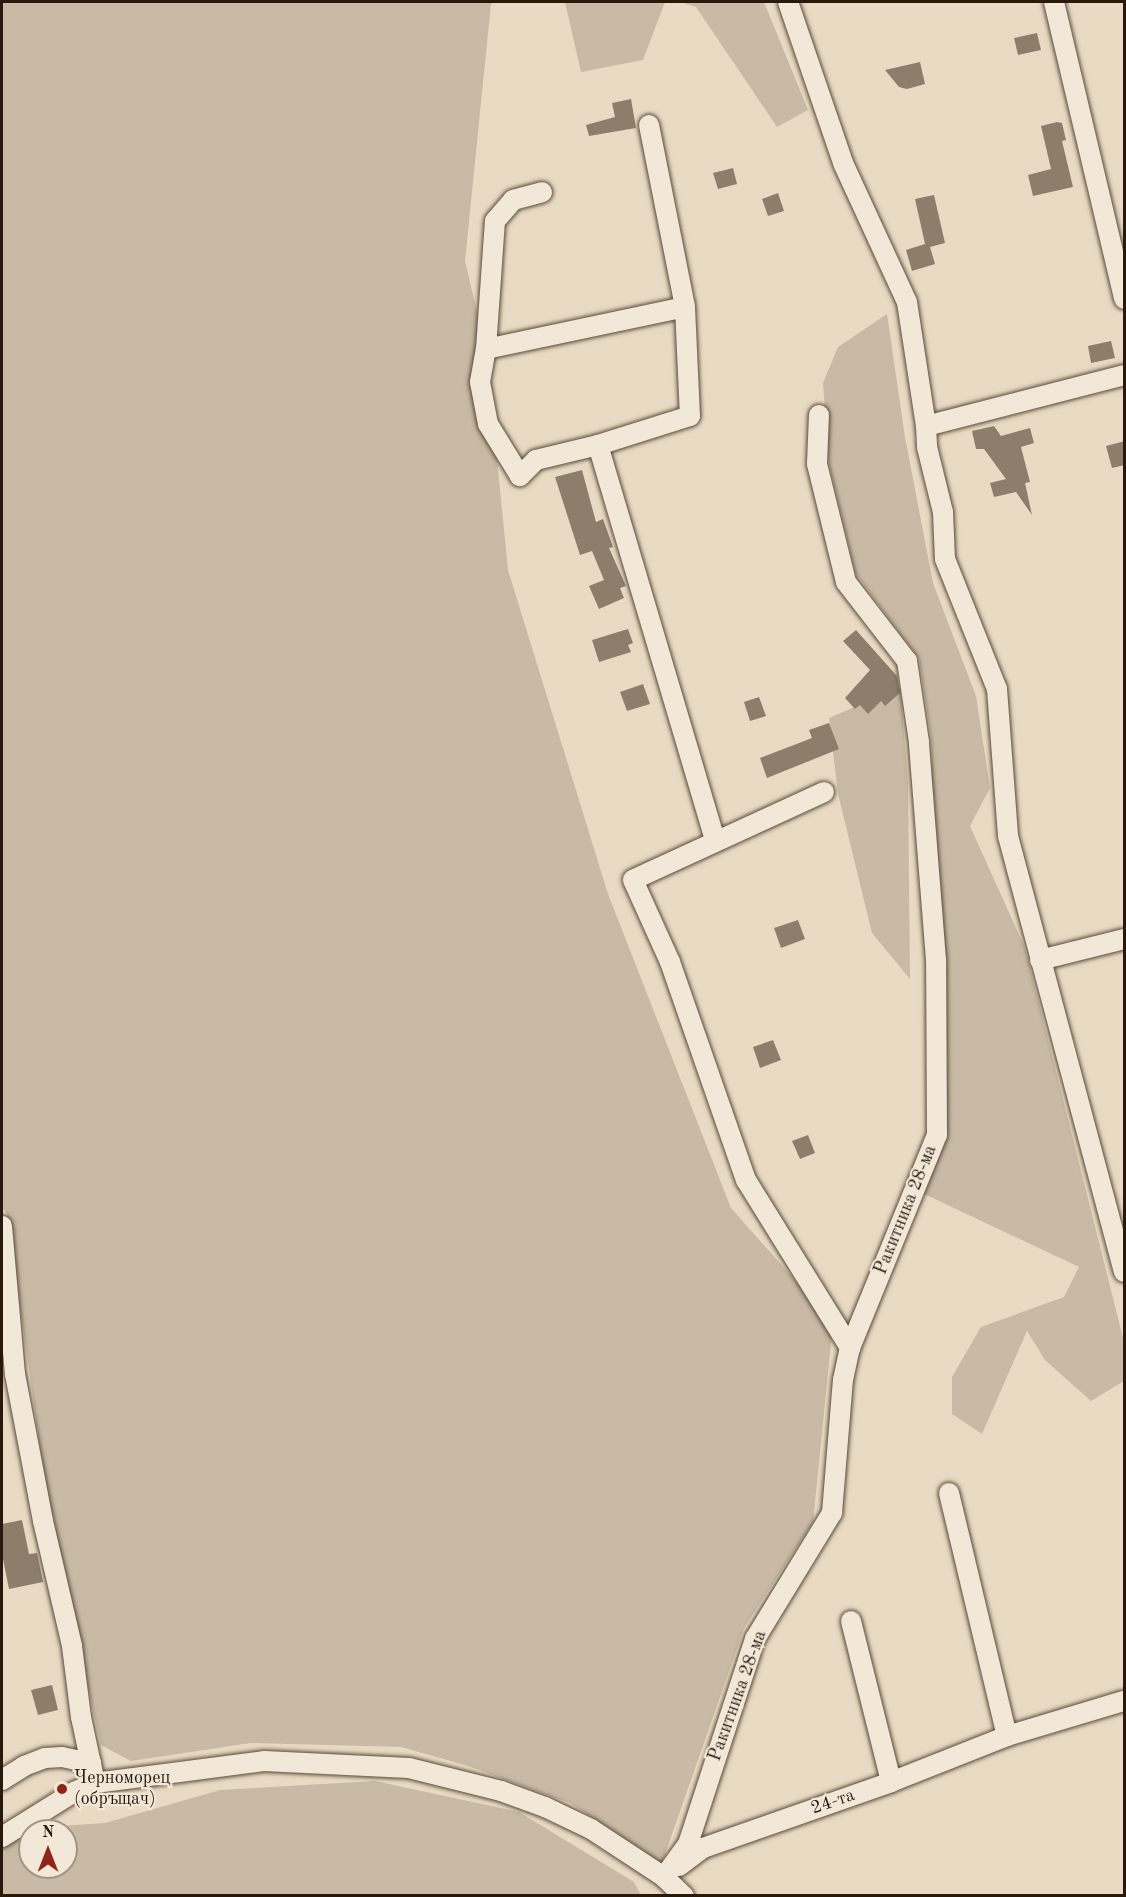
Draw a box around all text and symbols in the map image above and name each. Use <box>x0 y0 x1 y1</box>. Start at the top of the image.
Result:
street label: Ракитника 28-ма <box>870 1142 942 1278</box>
street label: Ракитника 28-ма <box>704 1628 772 1764</box>
place label: Черноморец (обръщач) <box>74 1768 170 1810</box>
marker: Черноморец (обръщач) <box>55 1782 69 1796</box>
street label: 24-та <box>808 1784 858 1820</box>
north arrow <box>18 1819 78 1879</box>
text: N <box>42 1825 54 1841</box>

